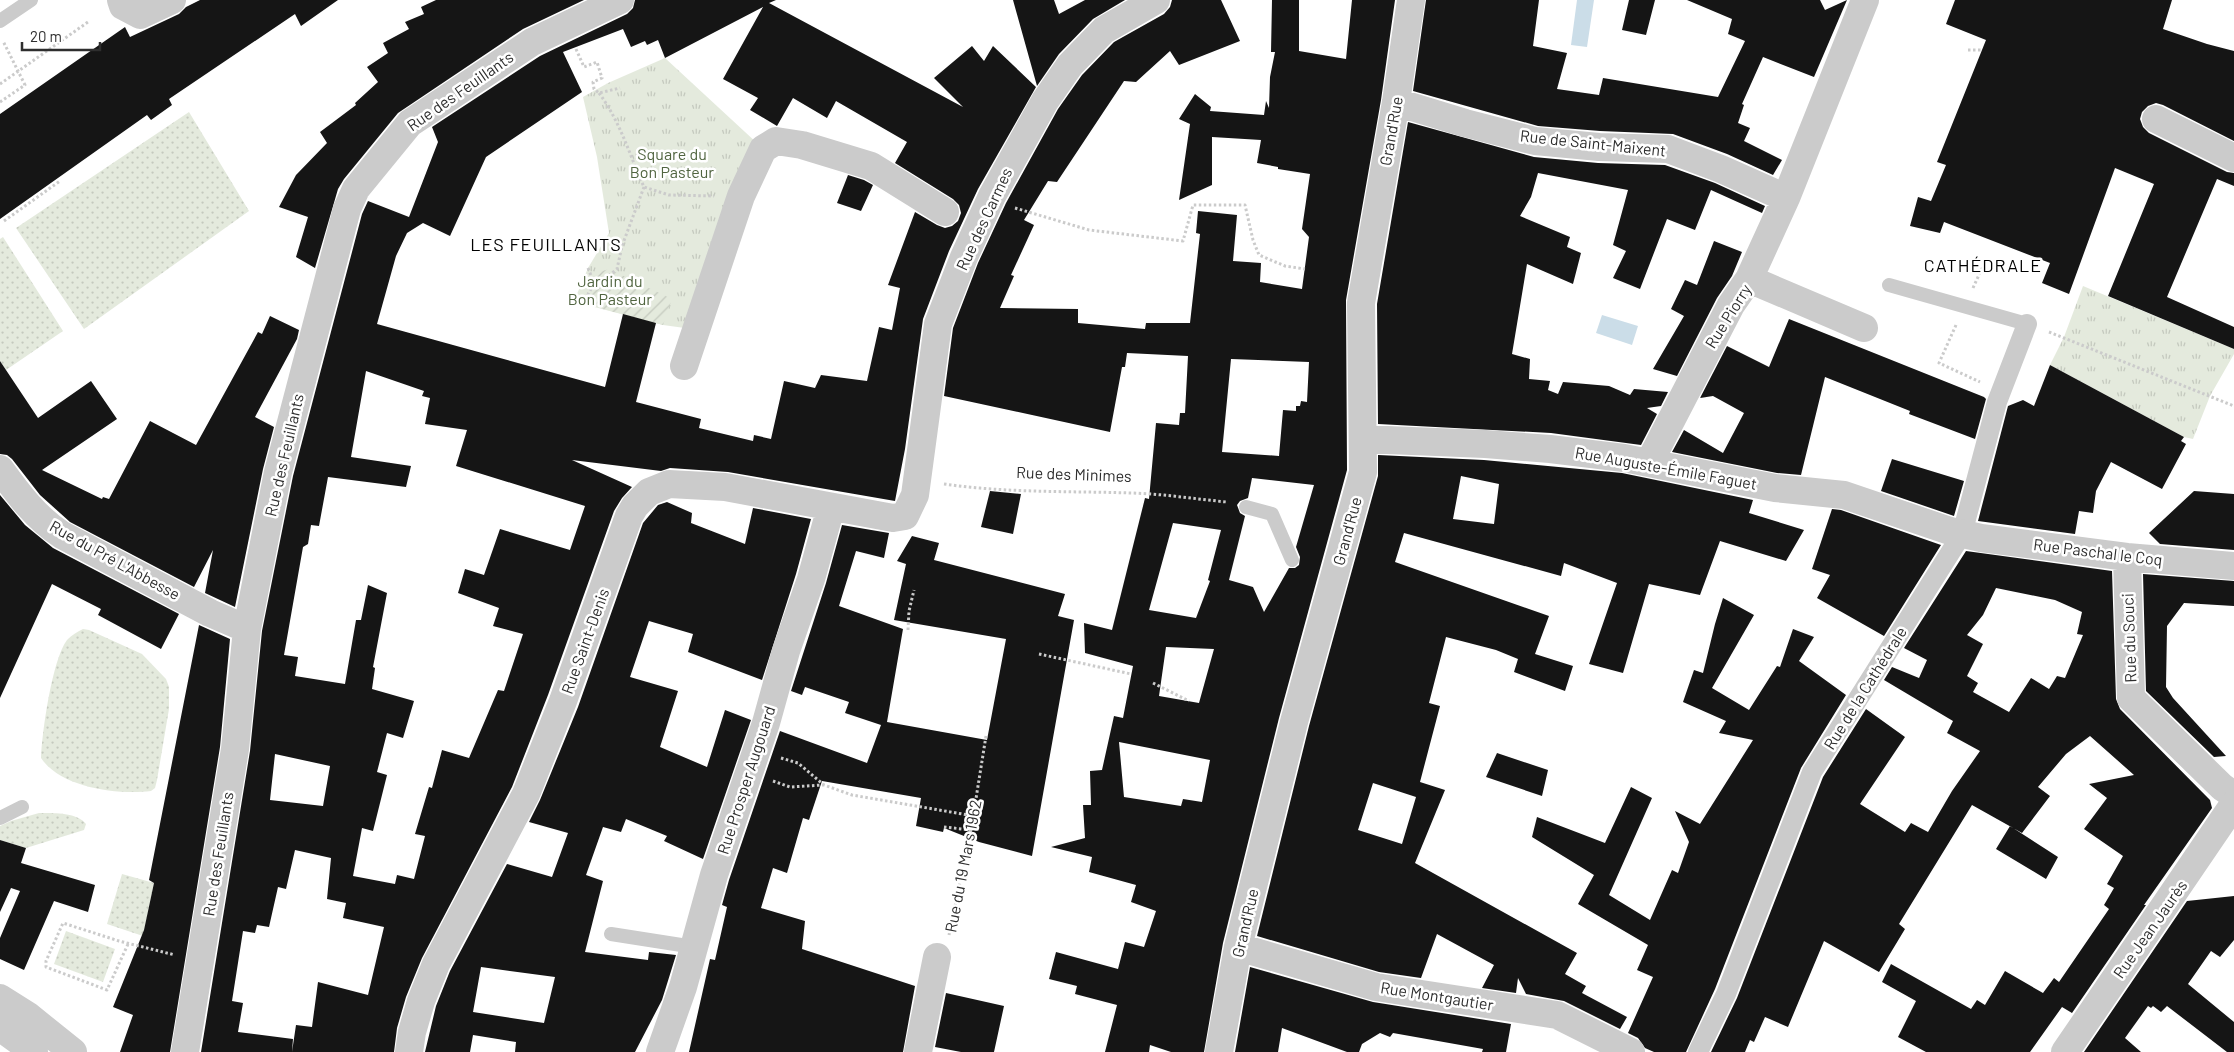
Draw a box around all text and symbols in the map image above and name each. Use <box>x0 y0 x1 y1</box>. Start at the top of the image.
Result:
scale bar <box>22 20 100 52</box>
text: 20 m <box>30 27 62 45</box>
street label: Rue des Feuillants <box>403 47 517 134</box>
street label: Grand'Rue <box>1375 95 1406 167</box>
street label: Rue de Saint-Maixent <box>1519 125 1667 160</box>
park label: Square du Bon Pasteur <box>630 144 714 181</box>
street label: Rue des Carmes <box>951 165 1016 273</box>
district label: LES FEUILLANTS <box>470 233 622 255</box>
district label: CATHÉDRALE <box>1924 254 2042 276</box>
park label: Jardin du Bon Pasteur <box>568 271 652 308</box>
street label: Rue Piorry <box>1700 280 1755 351</box>
street label: Rue des Feuillants <box>260 392 307 518</box>
street label: Rue Auguste-Émile Faguet <box>1574 442 1758 493</box>
street label: Rue des Minimes <box>1016 462 1132 485</box>
street label: Grand'Rue <box>1328 495 1365 567</box>
street label: Rue du Pré L'Abbesse <box>47 516 184 603</box>
street label: Rue Paschal le Coq <box>2032 534 2164 569</box>
street label: Rue Saint-Denis <box>557 585 612 696</box>
street label: Rue du Souci <box>2117 593 2140 683</box>
street label: Rue de la Cathédrale <box>1819 623 1910 753</box>
street label: Rue Prosper Augouard <box>713 703 778 856</box>
street label: Rue des Feuillants <box>198 790 237 917</box>
street label: Rue du 19 Mars 1962 <box>940 798 985 934</box>
street label: Rue Jean Jaurès <box>2109 876 2191 982</box>
street label: Grand'Rue <box>1227 887 1262 959</box>
street label: Rue Montgautier <box>1379 977 1495 1014</box>

